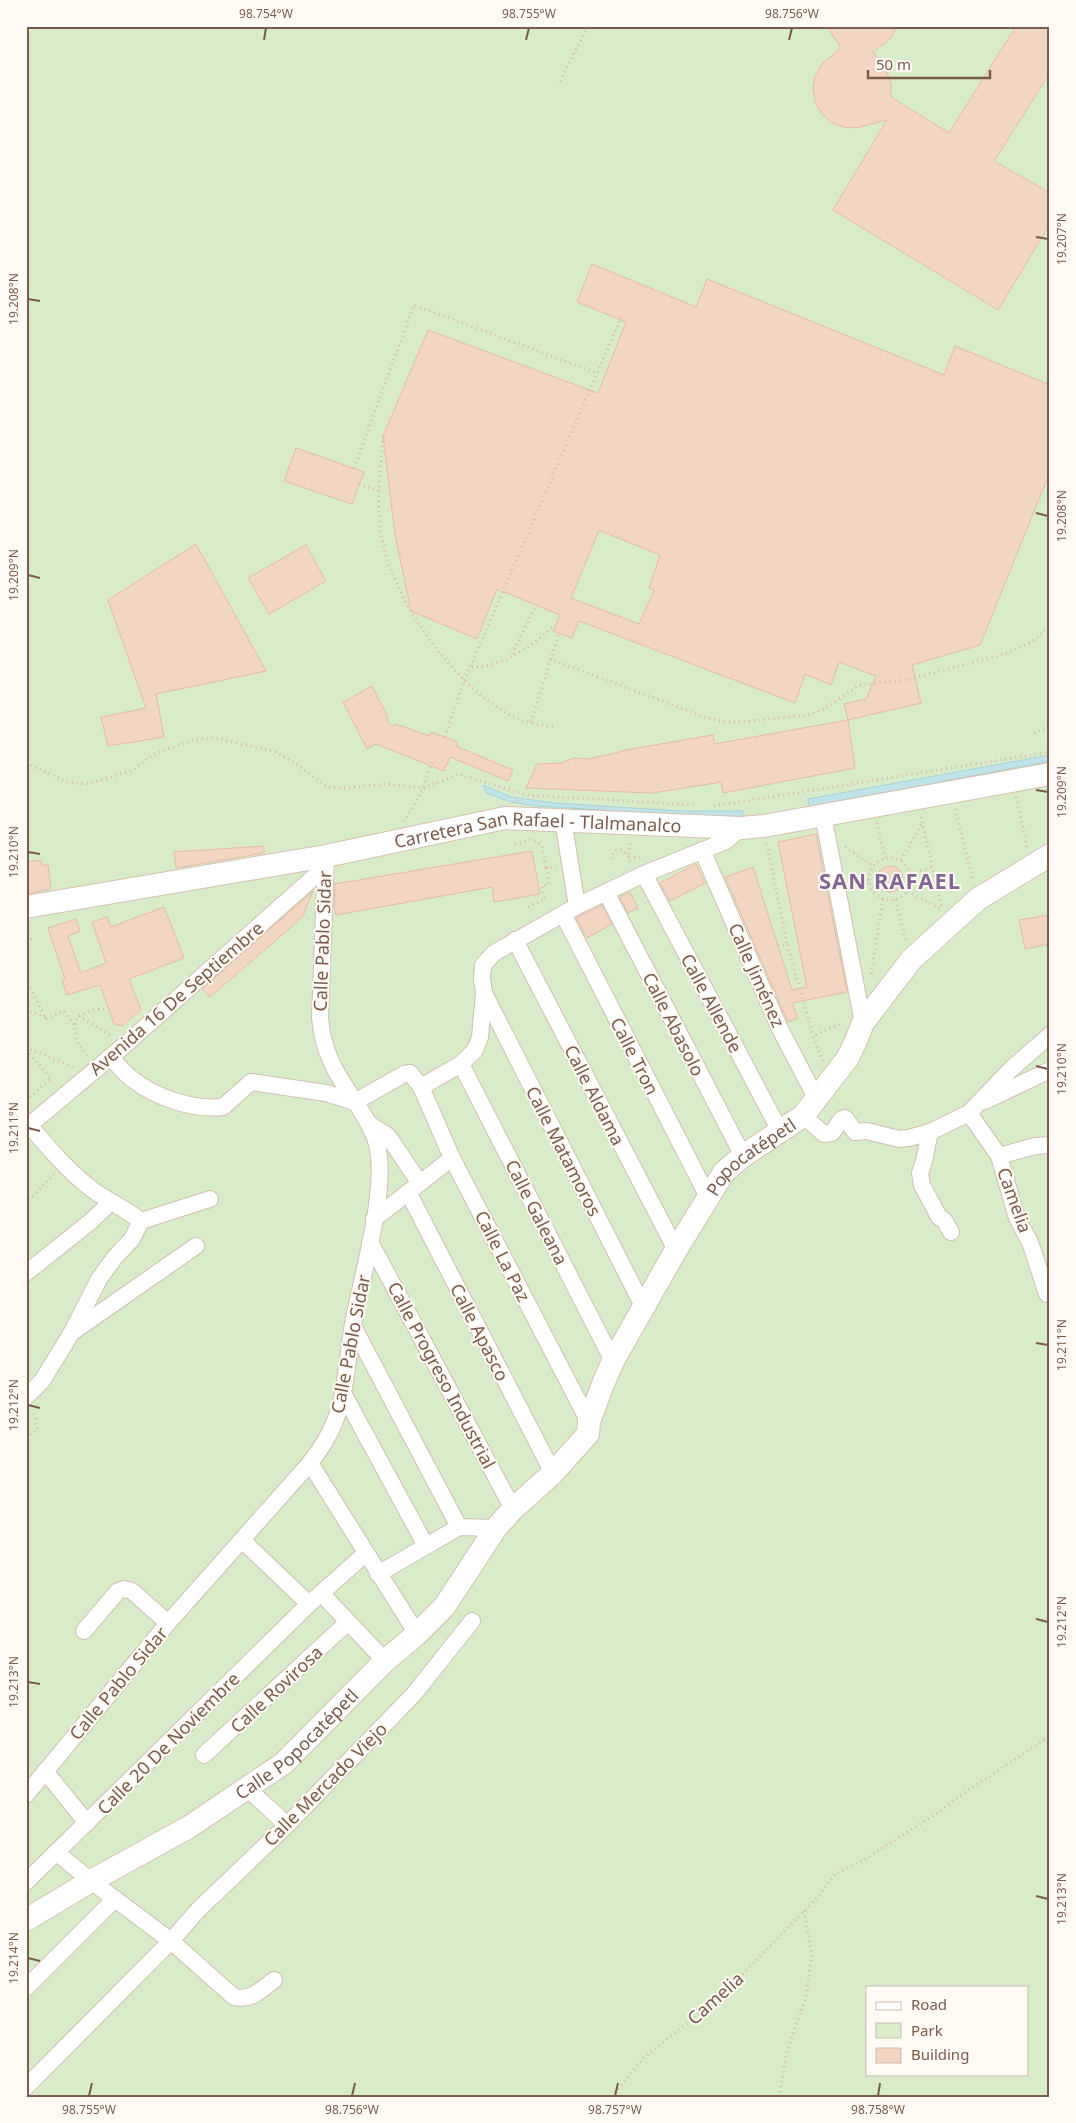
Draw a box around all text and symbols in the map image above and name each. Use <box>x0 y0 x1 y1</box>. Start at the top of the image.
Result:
text: 98.754°W <box>239 5 293 22</box>
text: 98.755°W <box>502 5 556 22</box>
text: 98.756°W <box>765 5 819 22</box>
scale bar <box>868 48 991 80</box>
text: 50 m <box>876 54 911 74</box>
text: 19.207°N <box>1053 213 1070 265</box>
text: 19.208°N <box>5 273 22 325</box>
text: 19.208°N <box>1053 490 1070 542</box>
text: 19.209°N <box>5 549 22 601</box>
text: 19.209°N <box>1053 766 1070 818</box>
street label: Carretera San Rafael - Tlalmanalco <box>392 806 682 853</box>
text: 19.210°N <box>5 826 22 878</box>
district label: SAN RAFAEL <box>819 865 961 895</box>
street label: Calle Pablo Sidar <box>308 870 336 1012</box>
street label: Avenida 16 De Septiembre <box>84 916 268 1080</box>
street label: Calle Jiménez <box>723 919 791 1031</box>
street label: Calle Allende <box>676 949 748 1057</box>
street label: Calle Abasolo <box>638 968 710 1080</box>
street label: Calle Tron <box>605 1013 665 1099</box>
street label: Calle Aldama <box>559 1041 631 1149</box>
text: 19.210°N <box>1053 1043 1070 1095</box>
street label: Calle Matamoros <box>521 1082 607 1220</box>
text: 19.211°N <box>5 1102 22 1154</box>
street label: Popocatépetl <box>700 1112 800 1200</box>
street label: Calle Galeana <box>500 1155 574 1269</box>
street label: Camelia <box>992 1164 1038 1236</box>
street label: Calle La Paz <box>470 1206 536 1306</box>
street label: Calle Pablo Sidar <box>325 1272 375 1415</box>
street label: Calle Progreso Industrial <box>383 1277 501 1473</box>
street label: Calle Apasco <box>445 1279 515 1385</box>
text: 19.211°N <box>1053 1319 1070 1371</box>
text: 19.212°N <box>5 1379 22 1431</box>
text: 19.212°N <box>1053 1596 1070 1648</box>
street label: Calle Pablo Sidar <box>63 1621 173 1745</box>
street label: Calle Rovirosa <box>225 1640 327 1738</box>
text: 19.213°N <box>5 1656 22 1708</box>
street label: Calle 20 De Noviembre <box>92 1667 244 1819</box>
street label: Calle Popocatépetl <box>230 1683 363 1805</box>
street label: Calle Mercado Viejo <box>258 1717 392 1851</box>
text: 19.213°N <box>1053 1873 1070 1925</box>
text: 19.214°N <box>5 1932 22 1984</box>
street label: Camelia <box>682 1966 748 2030</box>
legend <box>866 1986 1028 2076</box>
text: Road <box>911 1994 947 2014</box>
text: Park <box>911 2020 943 2040</box>
text: Building <box>911 2044 969 2064</box>
text: 98.755°W <box>62 2101 116 2118</box>
text: 98.756°W <box>325 2101 379 2118</box>
text: 98.757°W <box>588 2101 642 2118</box>
text: 98.758°W <box>851 2101 905 2118</box>

